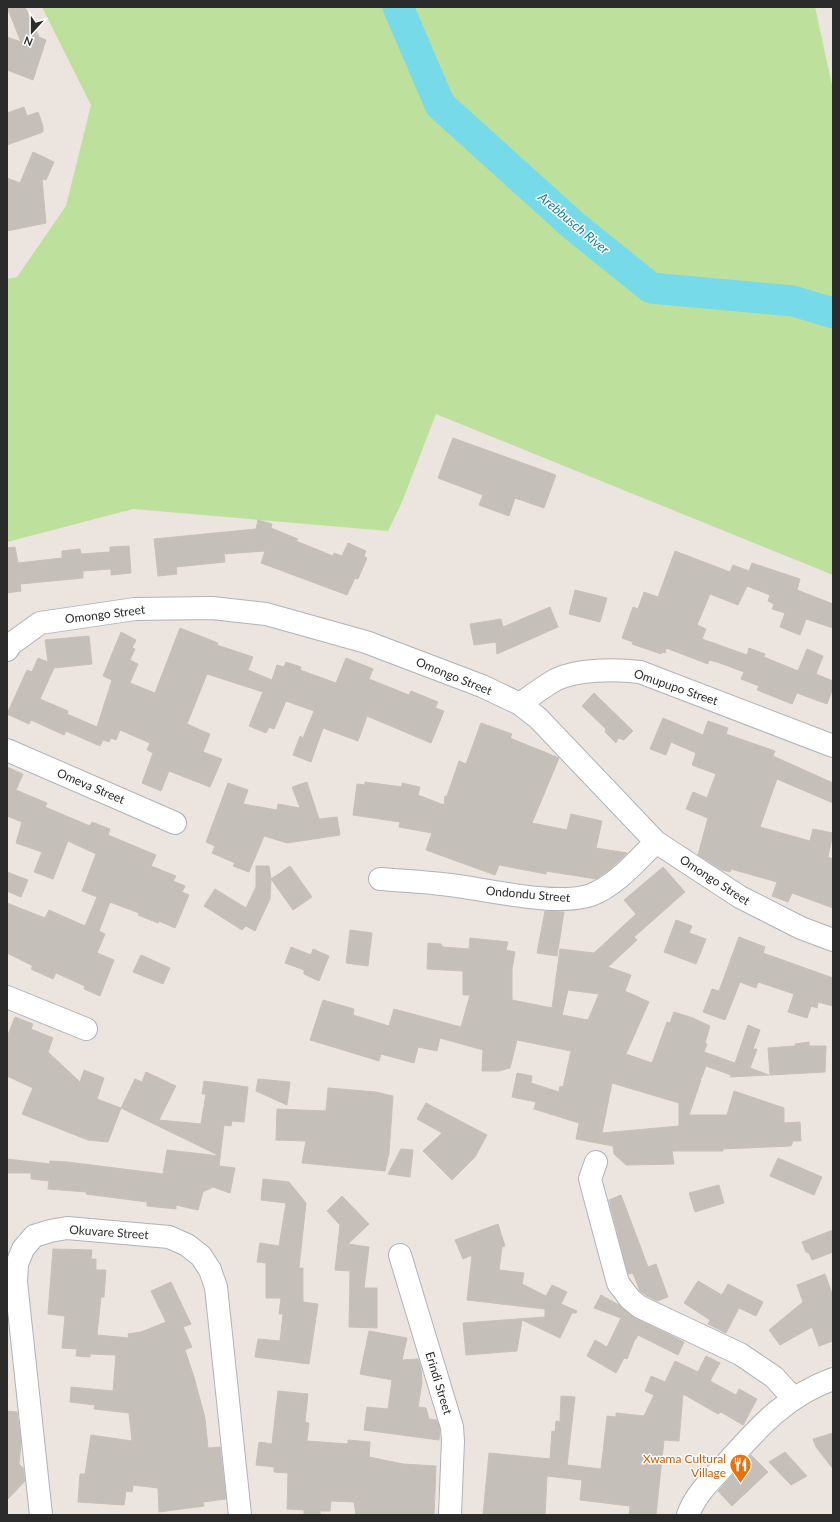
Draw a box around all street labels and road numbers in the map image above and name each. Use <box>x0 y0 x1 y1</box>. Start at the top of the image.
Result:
street label: Omongo Street <box>64 602 147 626</box>
street label: Omongo Street <box>414 654 495 698</box>
street label: Omupupo Street <box>632 666 721 709</box>
street label: Omeva Street <box>55 765 128 807</box>
street label: Omongo Street <box>677 852 753 909</box>
street label: Ondondu Street <box>485 883 571 905</box>
street label: Okuvare Street <box>69 1222 150 1242</box>
street label: Erindi Street <box>422 1350 456 1417</box>

